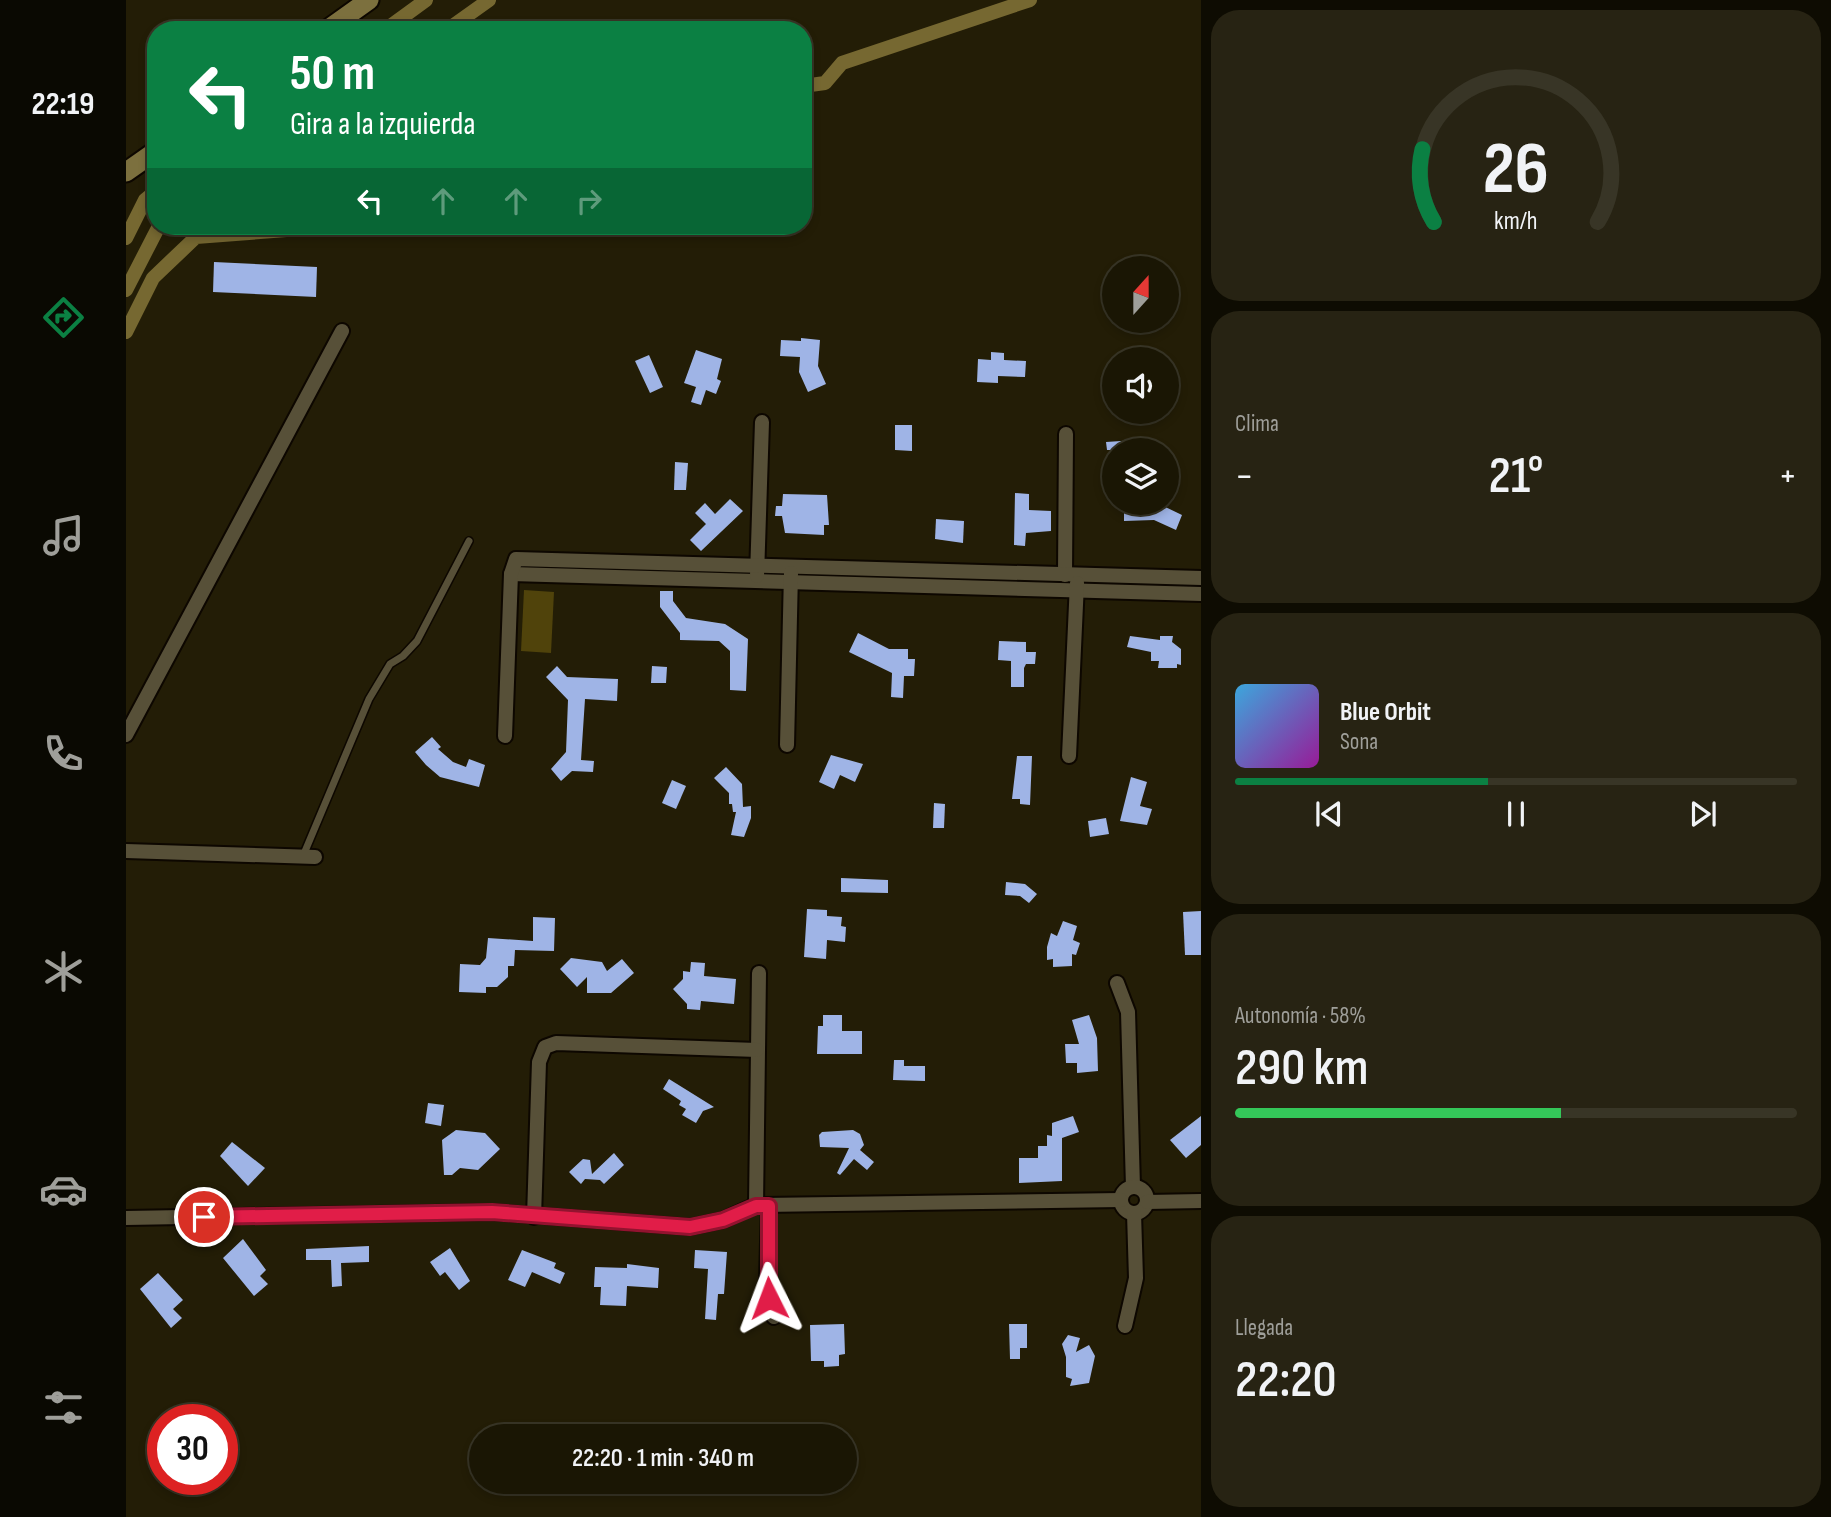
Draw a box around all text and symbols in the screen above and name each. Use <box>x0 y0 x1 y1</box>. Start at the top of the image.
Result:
text: 50 m <box>290 45 375 104</box>
icon: left <box>175 49 266 140</box>
text: 22:19 <box>32 85 94 124</box>
text: Gira a la izquierda <box>290 105 476 144</box>
text: 26 <box>1483 126 1549 214</box>
icon: left <box>351 182 389 220</box>
icon: ahead <box>424 182 462 220</box>
icon: ahead <box>497 182 535 220</box>
icon: right <box>570 182 608 220</box>
text: km/h <box>1494 206 1538 237</box>
north arrow <box>1102 256 1180 332</box>
map controls <box>1102 256 1179 515</box>
icon: directions <box>39 293 88 342</box>
button: sound <box>1102 347 1179 424</box>
text: Clima <box>1235 410 1279 438</box>
button: layers <box>1102 438 1179 515</box>
text: 21° <box>1489 445 1543 508</box>
text: − <box>1235 454 1254 499</box>
text: + <box>1778 454 1797 499</box>
icon: music <box>39 511 88 560</box>
text: Blue Orbit <box>1340 697 1431 728</box>
text: Sona <box>1340 728 1378 756</box>
icon: phone <box>39 729 88 778</box>
icon: previous <box>1310 795 1348 833</box>
icon: pause <box>1497 795 1535 833</box>
icon: next <box>1684 795 1722 833</box>
icon: climate <box>39 947 88 996</box>
text: Autonomía · 58% <box>1235 1002 1366 1030</box>
text: 290 km <box>1235 1037 1369 1100</box>
icon: car <box>39 1165 88 1214</box>
pin <box>174 1187 234 1247</box>
icon: arrive <box>185 1198 223 1236</box>
position arrow <box>732 1261 806 1335</box>
text: Llegada <box>1235 1314 1293 1342</box>
text: 22:20 <box>1235 1349 1337 1412</box>
icon: filters <box>39 1383 88 1432</box>
speed limit sign: 30 <box>147 1404 238 1495</box>
text: 22:20 · 1 min · 340 m <box>572 1443 754 1474</box>

